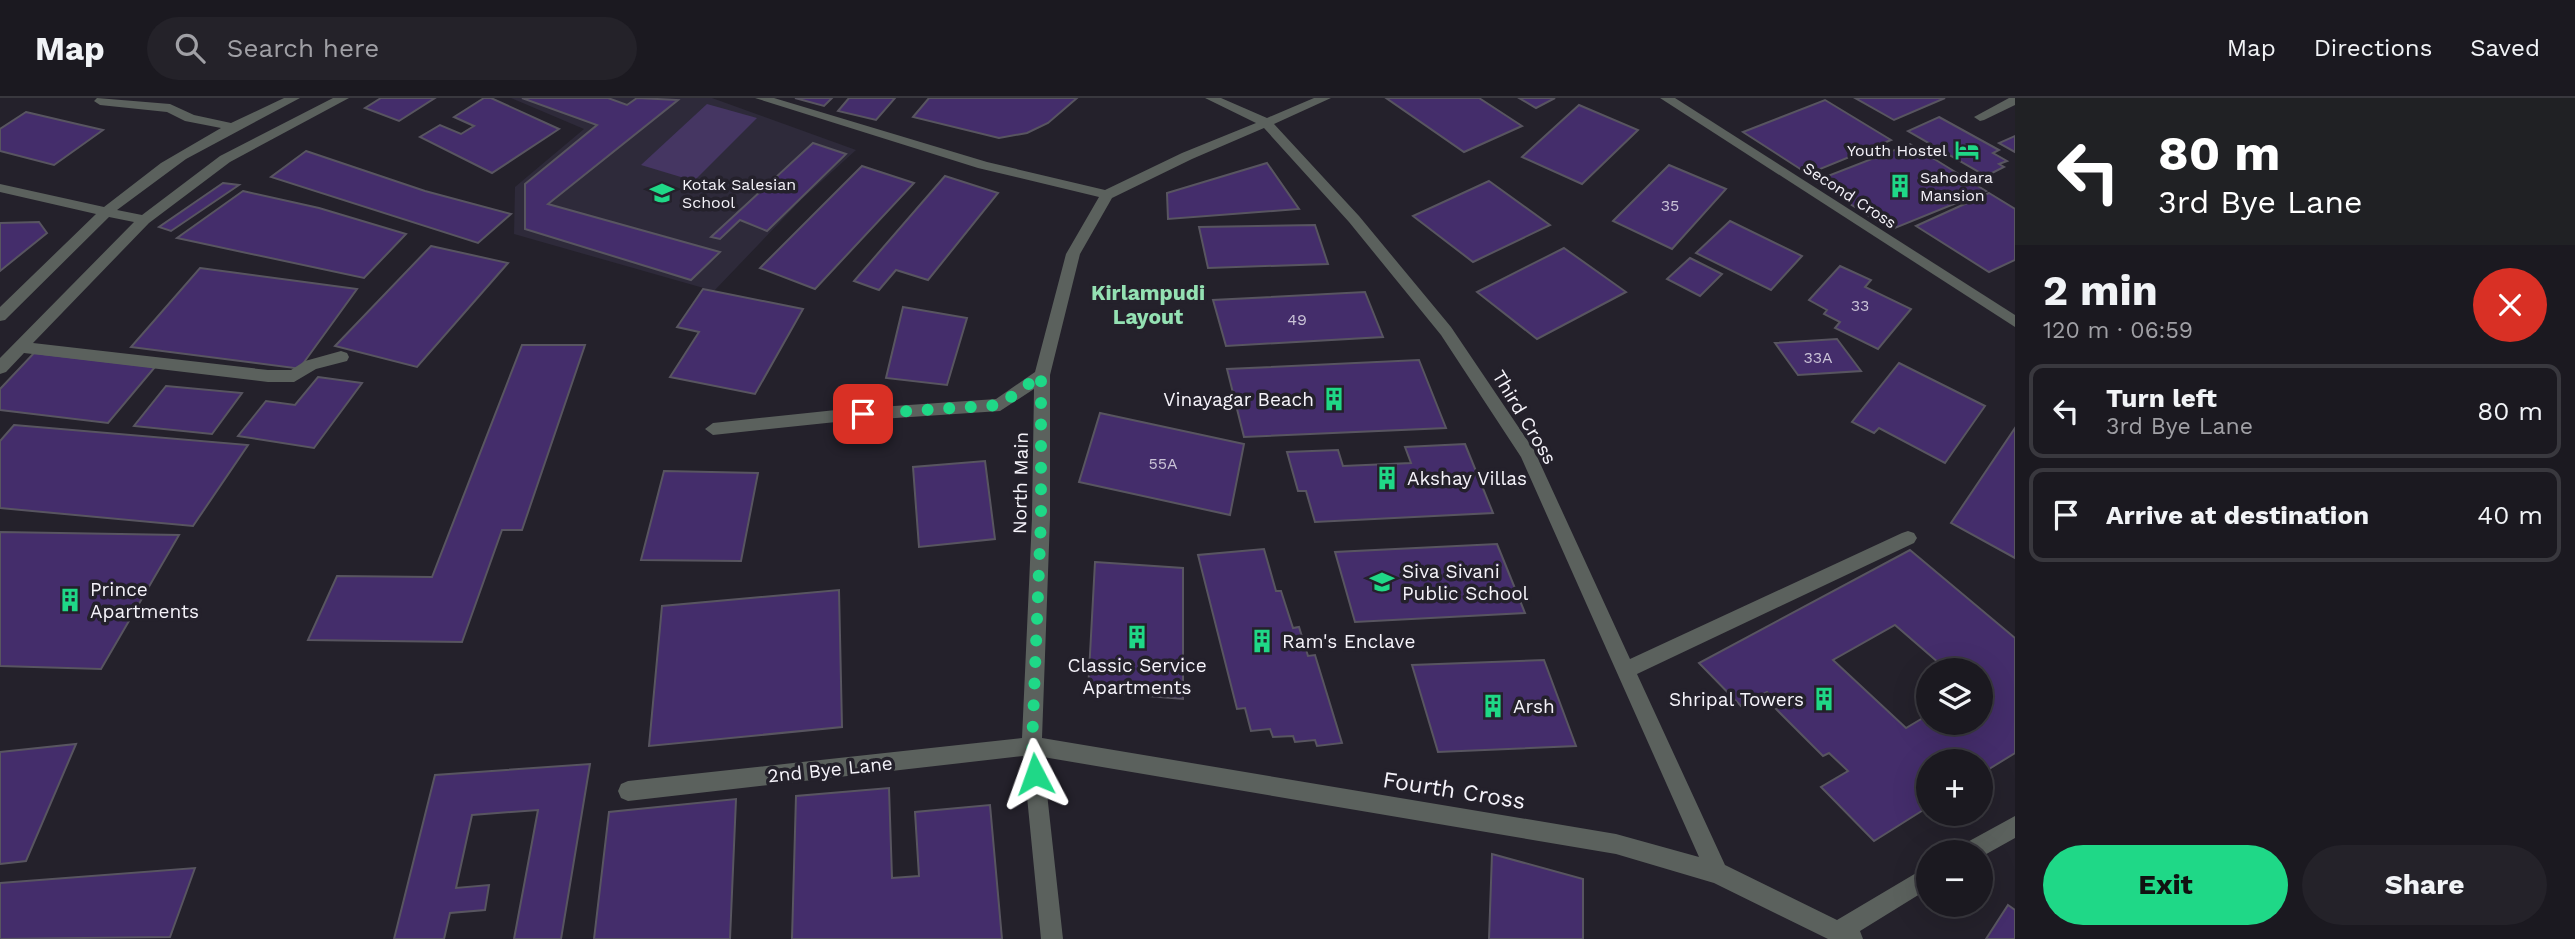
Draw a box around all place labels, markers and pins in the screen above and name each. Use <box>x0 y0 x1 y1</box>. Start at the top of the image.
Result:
hotel icon: Youth Hostel <box>1953 136 1981 164</box>
place label: Youth Hostel <box>1847 141 1947 160</box>
place label: Sahodara Mansion <box>1920 168 1993 205</box>
building icon: Sahodara Mansion <box>1886 172 1914 200</box>
place label: Kotak Salesian School <box>682 175 796 212</box>
school or university icon: Kotak Salesian School <box>648 179 676 207</box>
pin <box>833 384 893 444</box>
building icon: Vinayagar Beach <box>1320 385 1348 413</box>
place label: Vinayagar Beach <box>1163 388 1314 411</box>
building icon: Akshay Villas <box>1373 464 1401 492</box>
place label: Akshay Villas <box>1407 467 1527 490</box>
place label: Siva Sivani Public School <box>1402 560 1529 605</box>
school or university icon: Siva Sivani Public School <box>1368 568 1396 596</box>
place label: Prince Apartments <box>90 578 199 623</box>
building icon: Prince Apartments <box>56 586 84 614</box>
building icon: Classic Service Apartments <box>1123 623 1151 651</box>
building icon: Ram's Enclave <box>1248 627 1276 655</box>
place label: Ram's Enclave <box>1282 630 1415 653</box>
place label: Classic Service Apartments <box>1067 654 1207 699</box>
building icon: Shripal Towers <box>1810 685 1838 713</box>
place label: Shripal Towers <box>1669 688 1804 711</box>
building icon: Arsh <box>1479 692 1507 720</box>
place label: Arsh <box>1513 695 1555 718</box>

